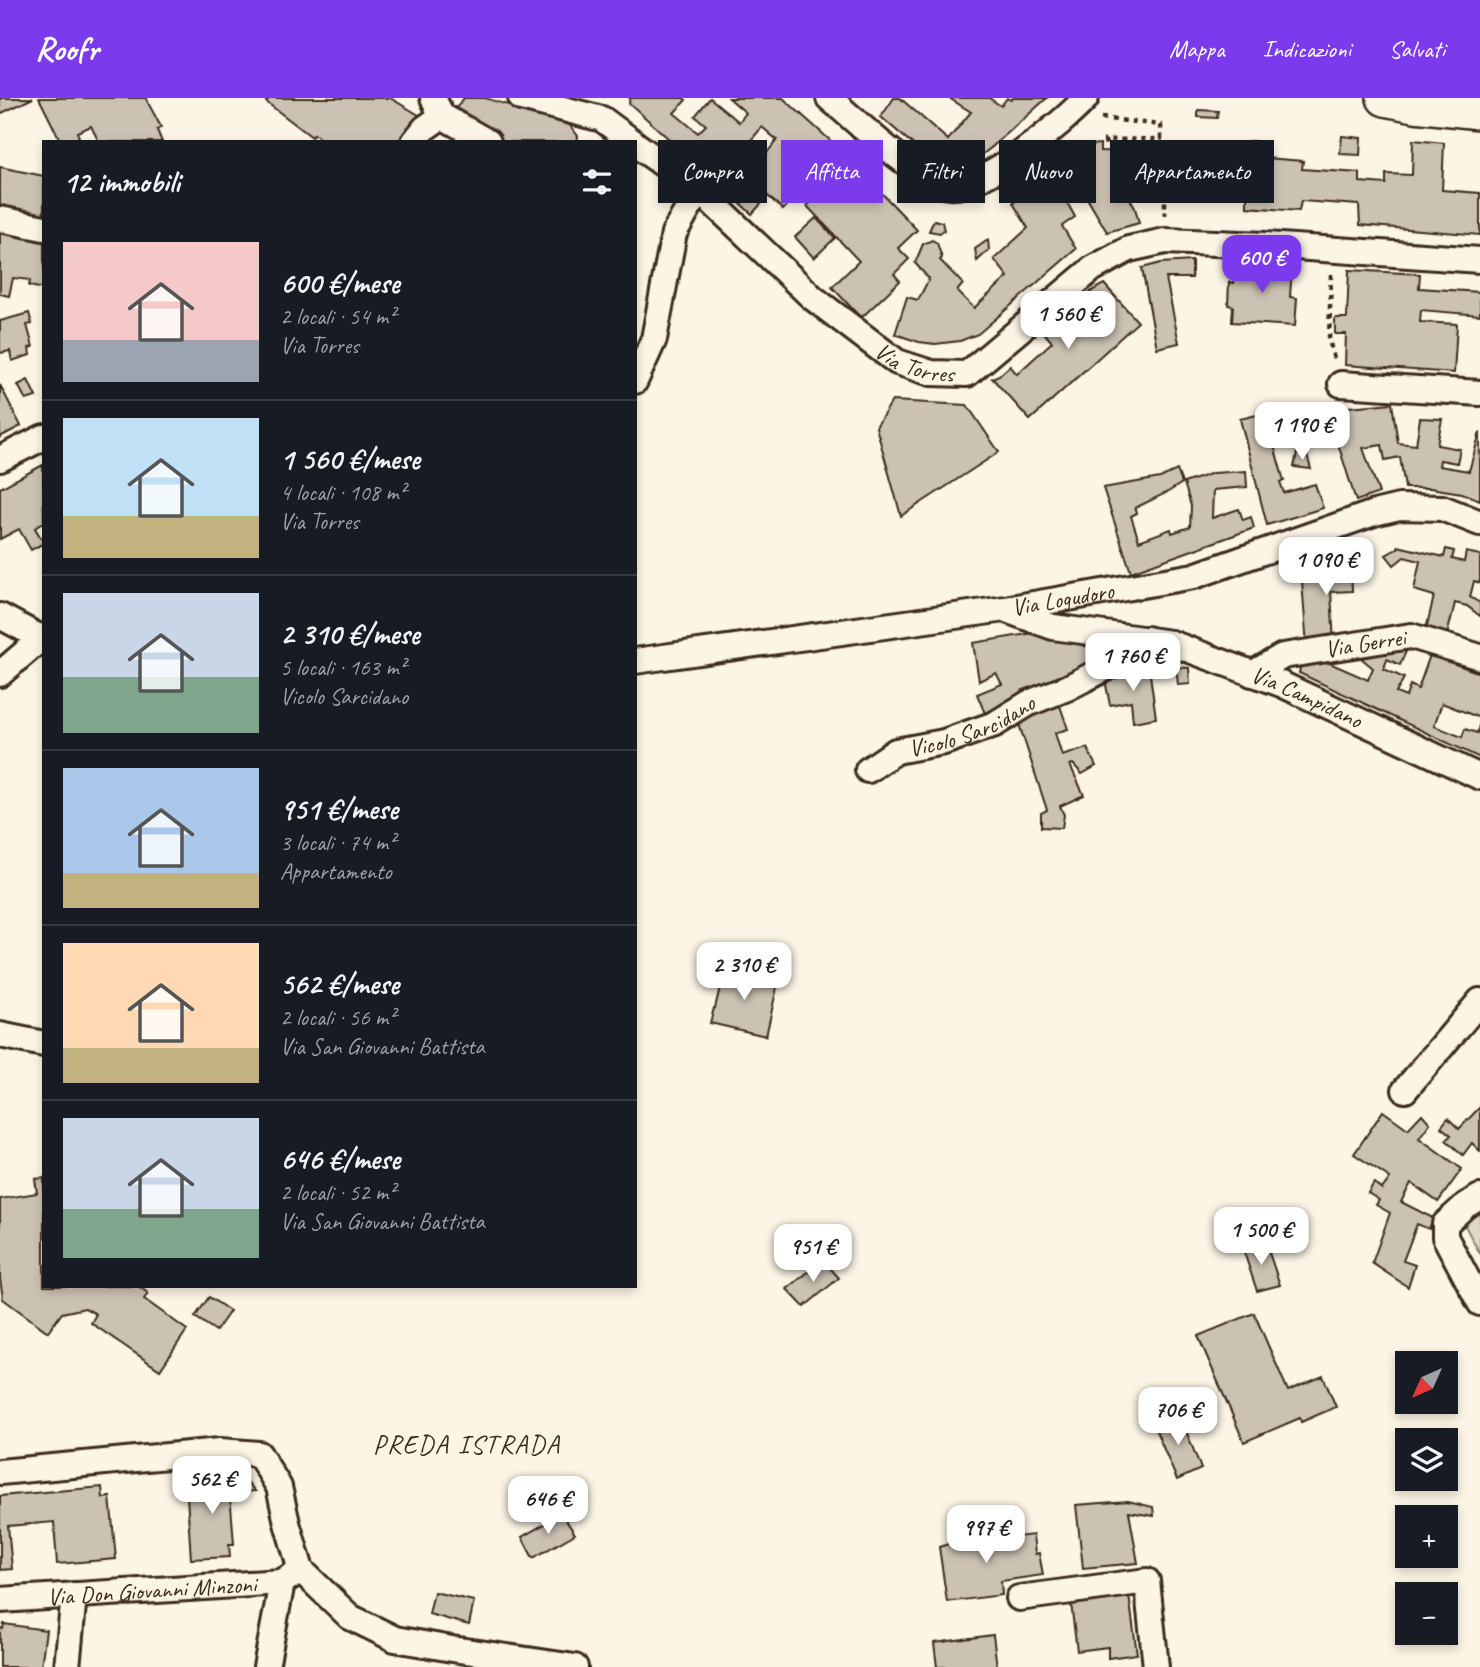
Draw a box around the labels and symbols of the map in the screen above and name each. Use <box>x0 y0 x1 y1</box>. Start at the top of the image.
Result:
pin: 600 € <box>1213 236 1311 295</box>
pin: 1 560 € <box>1003 292 1133 351</box>
street label: Via Torres <box>869 336 956 389</box>
pin: 1 190 € <box>1237 402 1367 462</box>
pin: 1 090 € <box>1261 538 1391 597</box>
street label: Via Logudoro <box>1009 575 1117 623</box>
street label: Via Gerrei <box>1323 622 1410 664</box>
pin: 1 760 € <box>1068 634 1198 693</box>
street label: Via Campidano <box>1247 659 1368 735</box>
street label: Vicolo Sarcidano <box>906 687 1042 763</box>
pin: 2 310 € <box>679 942 809 1002</box>
pin: 1 500 € <box>1196 1208 1326 1267</box>
pin: 951 € <box>764 1224 862 1284</box>
north arrow <box>1395 1351 1458 1414</box>
pin: 706 € <box>1129 1388 1227 1447</box>
district label: PREDA ISTRADA <box>373 1428 561 1461</box>
pin: 562 € <box>163 1456 261 1516</box>
pin: 646 € <box>499 1476 597 1536</box>
pin: 997 € <box>937 1506 1035 1565</box>
street label: Via Don Giovanni Minzoni <box>46 1569 260 1612</box>

